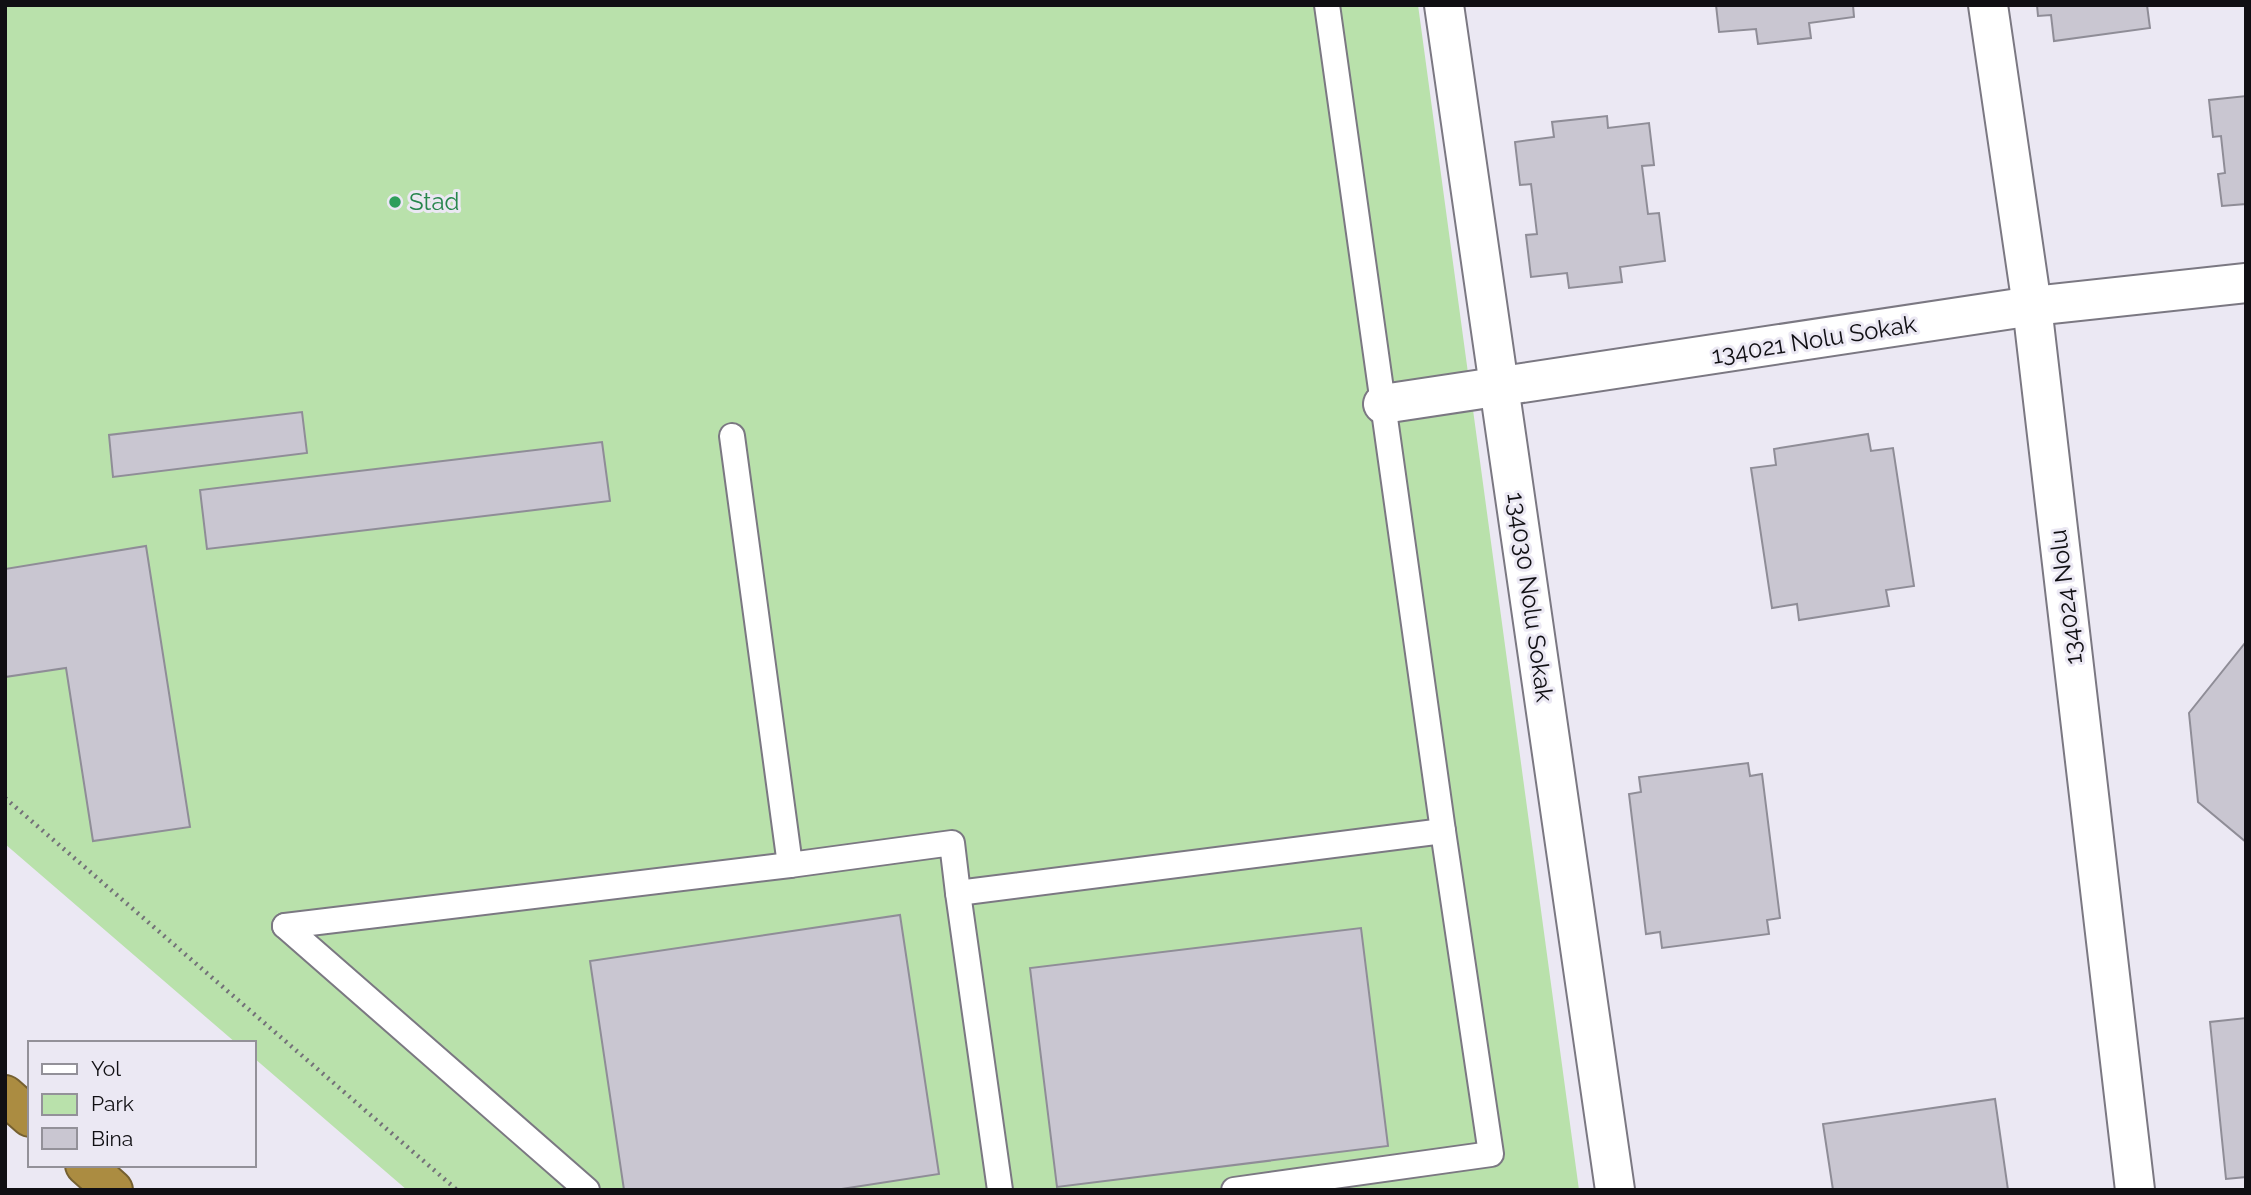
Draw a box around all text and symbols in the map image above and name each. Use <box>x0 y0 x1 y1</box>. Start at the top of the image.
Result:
place label: Stad <box>409 187 459 216</box>
marker: Stad <box>387 194 403 210</box>
street label: 134021 Nolu Sokak <box>1710 309 1918 370</box>
street label: 134030 Nolu Sokak <box>1501 490 1560 704</box>
street label: 134024 Nolu <box>2043 528 2088 666</box>
legend <box>28 1041 256 1167</box>
text: Yol <box>91 1056 121 1081</box>
text: Park <box>91 1091 134 1116</box>
text: Bina <box>91 1126 133 1151</box>

